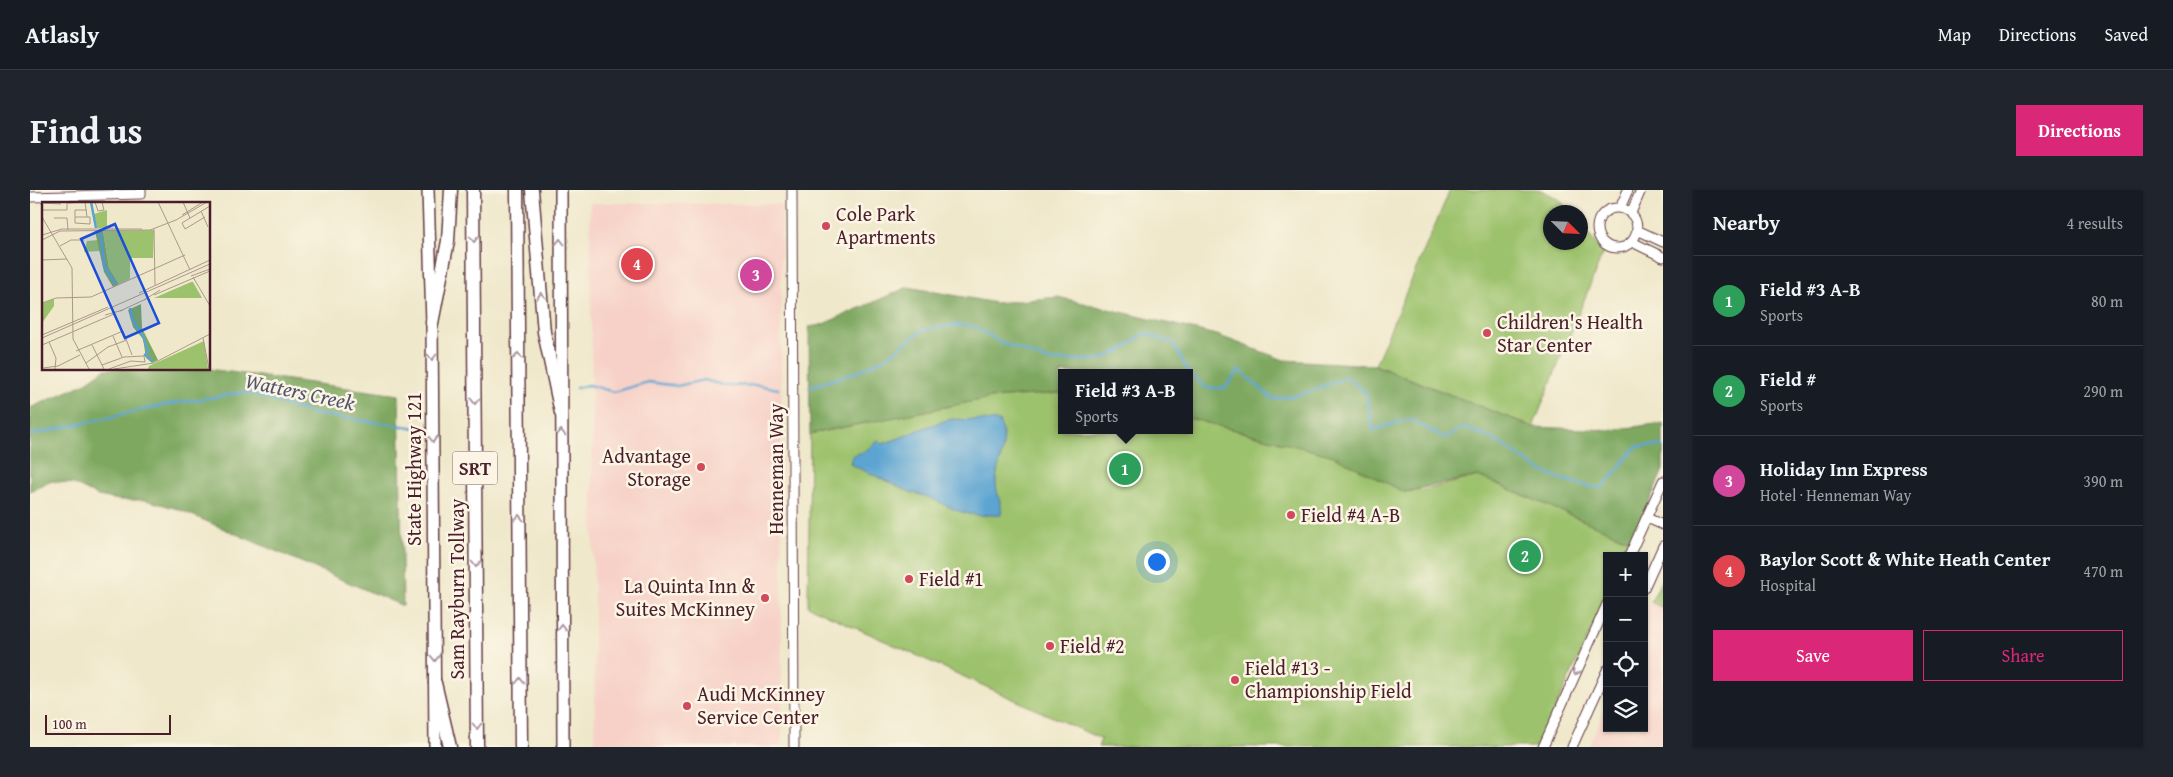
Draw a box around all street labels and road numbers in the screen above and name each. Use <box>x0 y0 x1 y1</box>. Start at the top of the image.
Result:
street label: State Highway 121 <box>399 392 428 546</box>
street label: Henneman Way <box>761 403 790 535</box>
road number: SRT <box>452 452 498 484</box>
street label: Sam Rayburn Tollway <box>442 498 471 680</box>

